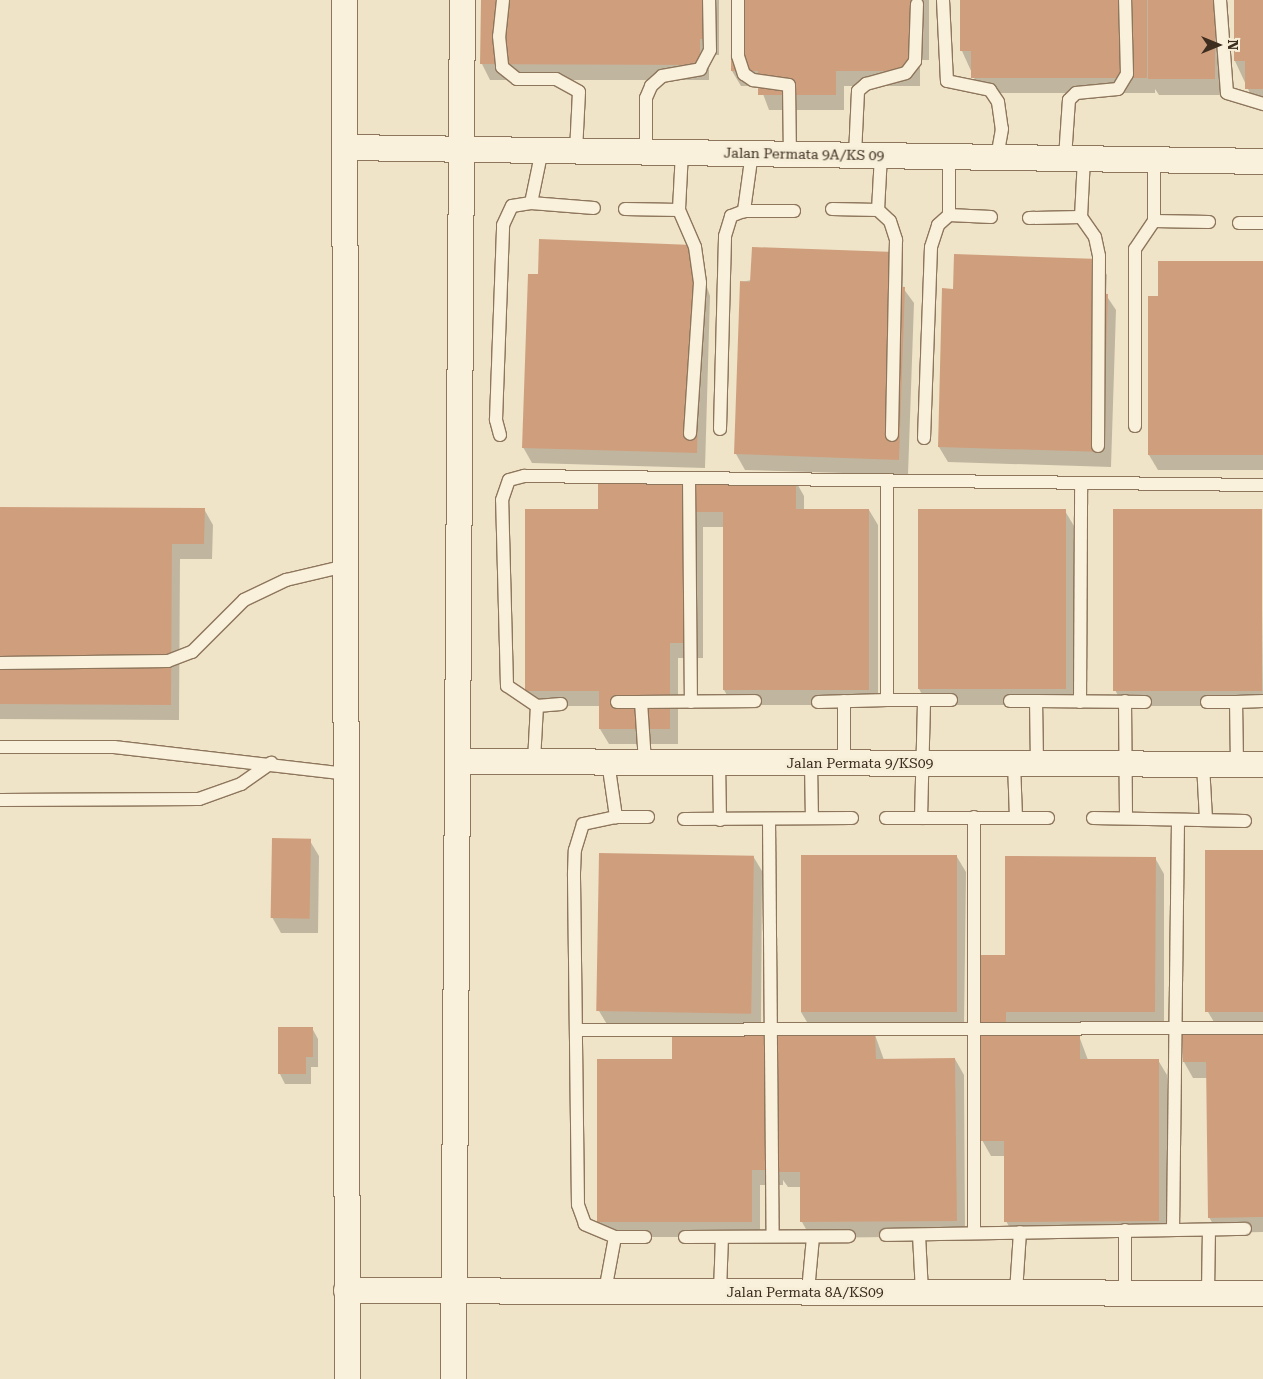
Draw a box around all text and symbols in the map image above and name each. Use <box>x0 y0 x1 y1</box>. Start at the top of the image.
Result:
north arrow <box>1193 20 1243 70</box>
text: N <box>1225 40 1241 50</box>
street label: Jalan Permata 9A/KS 09 <box>724 144 884 164</box>
street label: Jalan Permata 9/KS09 <box>787 755 933 771</box>
street label: Jalan Permata 8A/KS09 <box>726 1284 884 1300</box>

